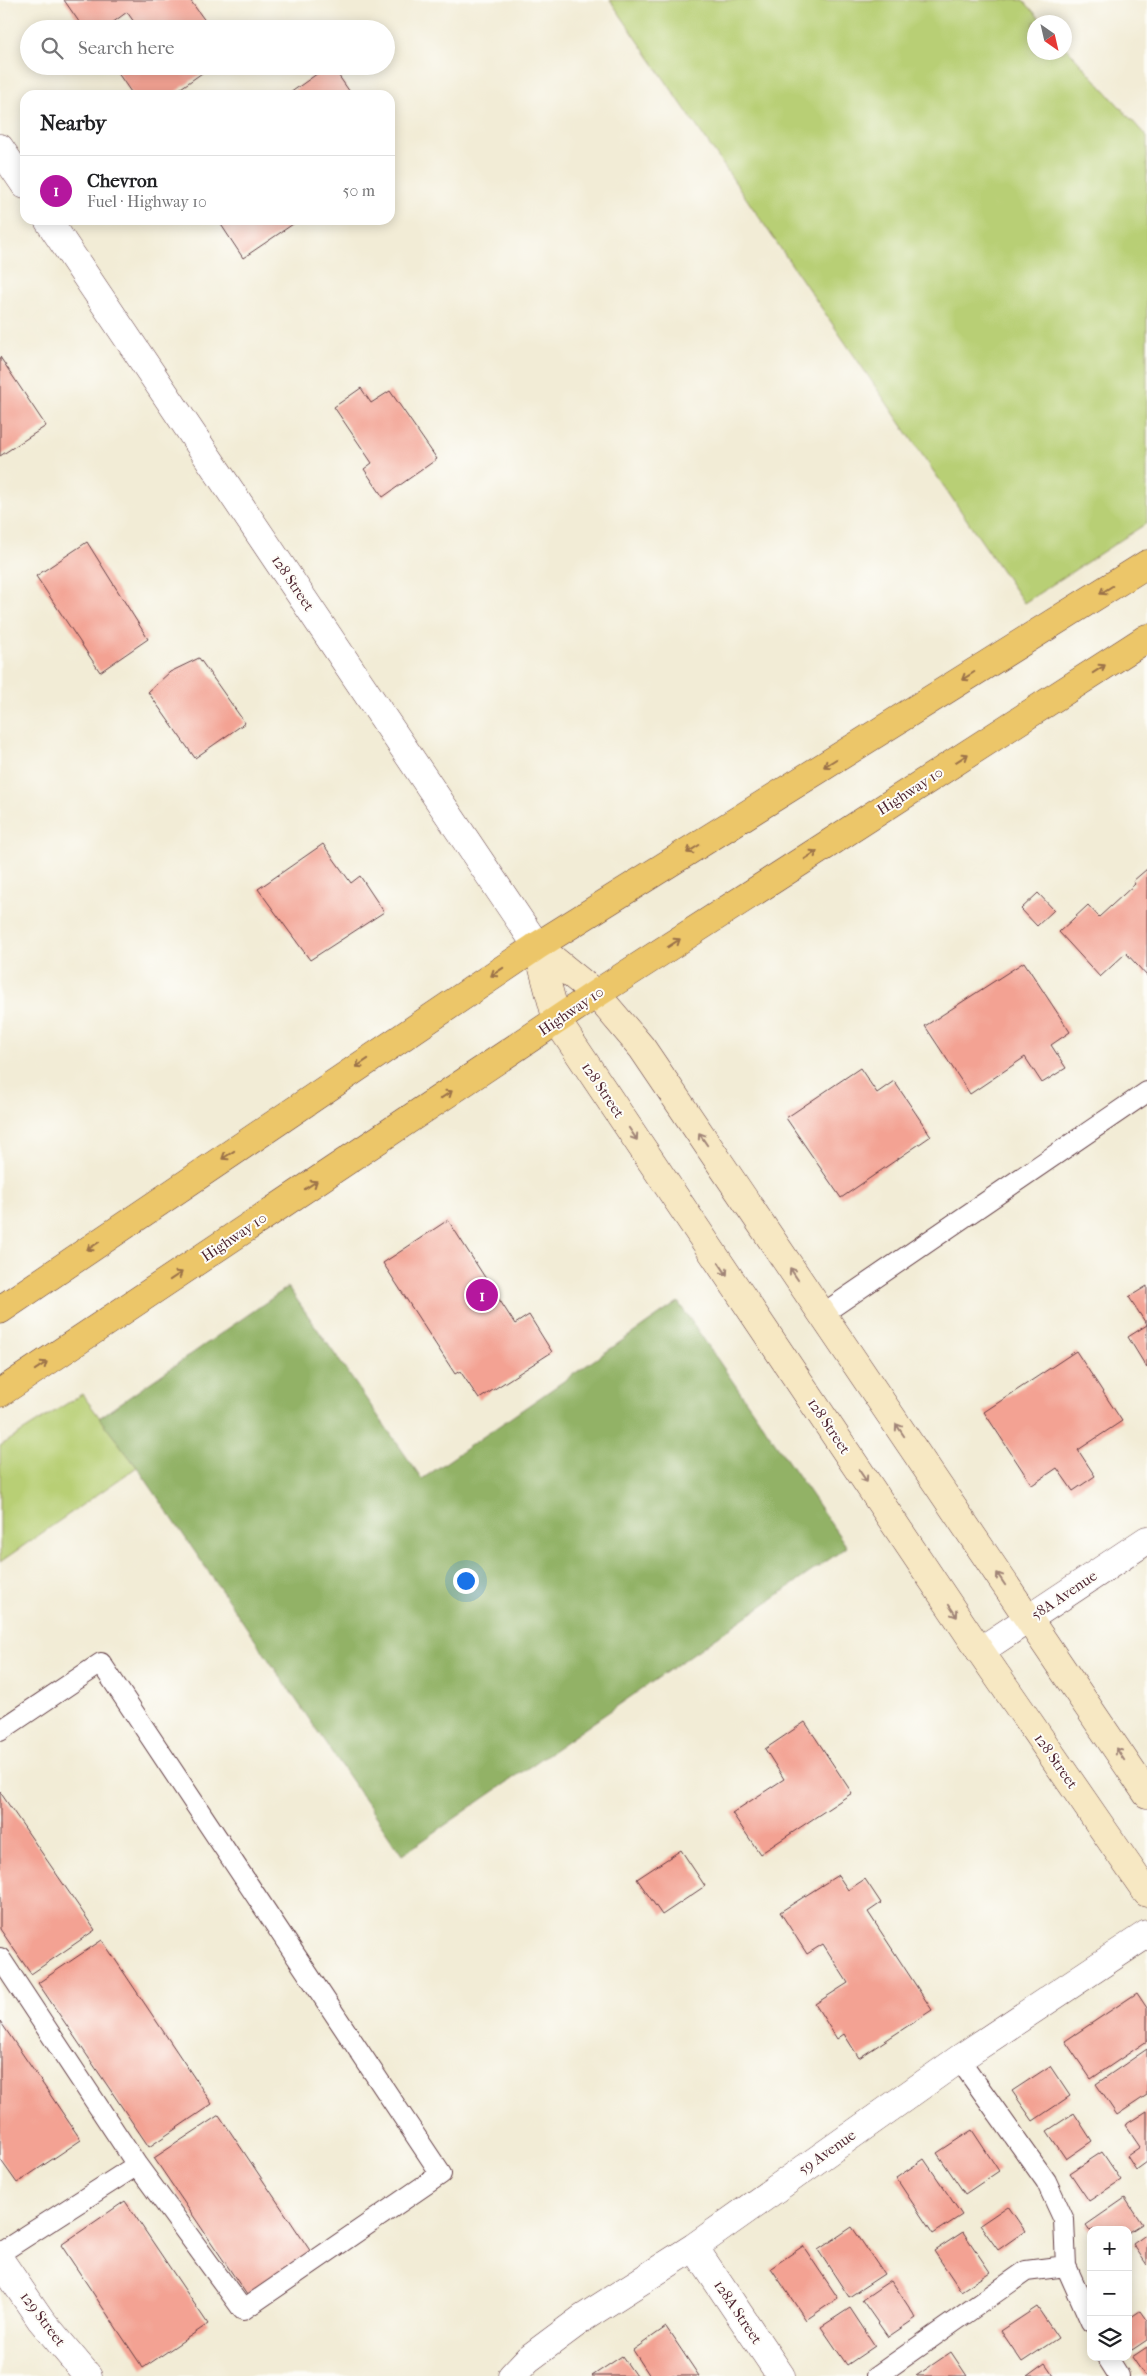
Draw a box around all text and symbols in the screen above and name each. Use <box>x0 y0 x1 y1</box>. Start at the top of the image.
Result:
north arrow <box>1027 15 1072 60</box>
search box <box>20 20 395 75</box>
icon: search <box>38 34 66 62</box>
text: Search here <box>78 37 174 59</box>
text: Nearby <box>40 111 106 135</box>
text: Chevron <box>87 170 158 192</box>
text: 1 <box>53 181 59 200</box>
text: 50 m <box>343 181 375 200</box>
text: Fuel · Highway 10 <box>87 192 207 211</box>
street label: 128 Street <box>268 552 319 615</box>
one-way arrow <box>1099 585 1113 595</box>
one-way arrow <box>1091 664 1105 674</box>
one-way arrow <box>961 671 975 682</box>
one-way arrow <box>955 752 969 763</box>
one-way arrow <box>824 758 838 768</box>
street label: Highway 10 <box>874 763 946 819</box>
one-way arrow <box>686 844 700 854</box>
one-way arrow <box>803 850 817 860</box>
one-way arrow <box>667 938 681 948</box>
one-way arrow <box>490 967 504 977</box>
street label: Highway 10 <box>535 983 607 1039</box>
one-way arrow <box>355 1058 369 1068</box>
street label: 128 Street <box>578 1059 629 1122</box>
one-way arrow <box>438 1089 452 1099</box>
one-way arrow <box>628 1126 638 1140</box>
one-way arrow <box>698 1132 708 1146</box>
one-way arrow <box>221 1150 235 1160</box>
one-way arrow <box>303 1180 317 1190</box>
street label: Highway 10 <box>198 1209 270 1265</box>
one-way arrow <box>87 1241 101 1251</box>
one-way arrow <box>718 1261 728 1275</box>
one-way arrow <box>789 1267 799 1281</box>
one-way arrow <box>169 1271 183 1281</box>
pin: 1 <box>466 1276 498 1314</box>
one-way arrow <box>33 1361 47 1371</box>
street label: 128 Street <box>804 1395 855 1458</box>
one-way arrow <box>895 1423 905 1437</box>
one-way arrow <box>857 1469 868 1483</box>
street label: 58A Avenue <box>1028 1566 1101 1624</box>
your location <box>453 1568 479 1594</box>
one-way arrow <box>996 1572 1006 1586</box>
one-way arrow <box>948 1604 958 1618</box>
street label: 128 Street <box>1030 1730 1082 1793</box>
one-way arrow <box>1115 1747 1125 1761</box>
street label: 59 Avenue <box>795 2125 860 2178</box>
map controls <box>1087 2226 1132 2361</box>
button: + <box>1087 2226 1132 2271</box>
button: − <box>1087 2271 1132 2316</box>
street label: 128A Street <box>710 2277 766 2348</box>
street label: 129 Street <box>17 2288 70 2350</box>
button: layers <box>1087 2316 1132 2361</box>

